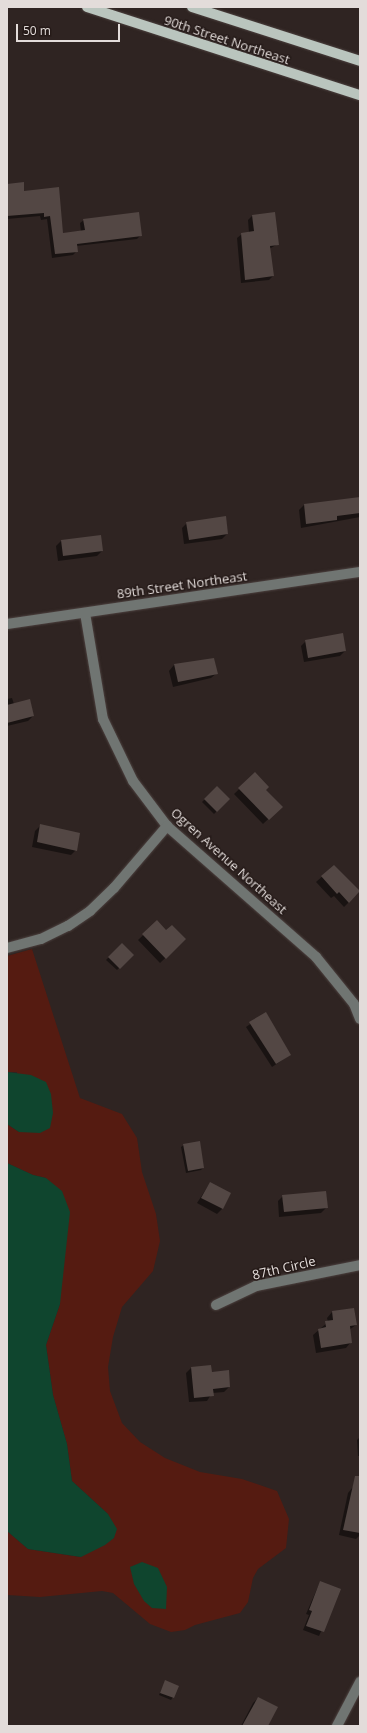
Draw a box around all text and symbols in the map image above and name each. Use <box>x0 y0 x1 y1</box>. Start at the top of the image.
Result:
street label: 90th Street Northeast <box>162 12 292 68</box>
scale bar <box>18 16 122 42</box>
text: 50 m <box>23 22 51 39</box>
street label: 89th Street Northeast <box>116 568 248 602</box>
street label: Ogren Avenue Northeast <box>168 805 290 917</box>
street label: 87th Circle <box>251 1253 317 1283</box>

